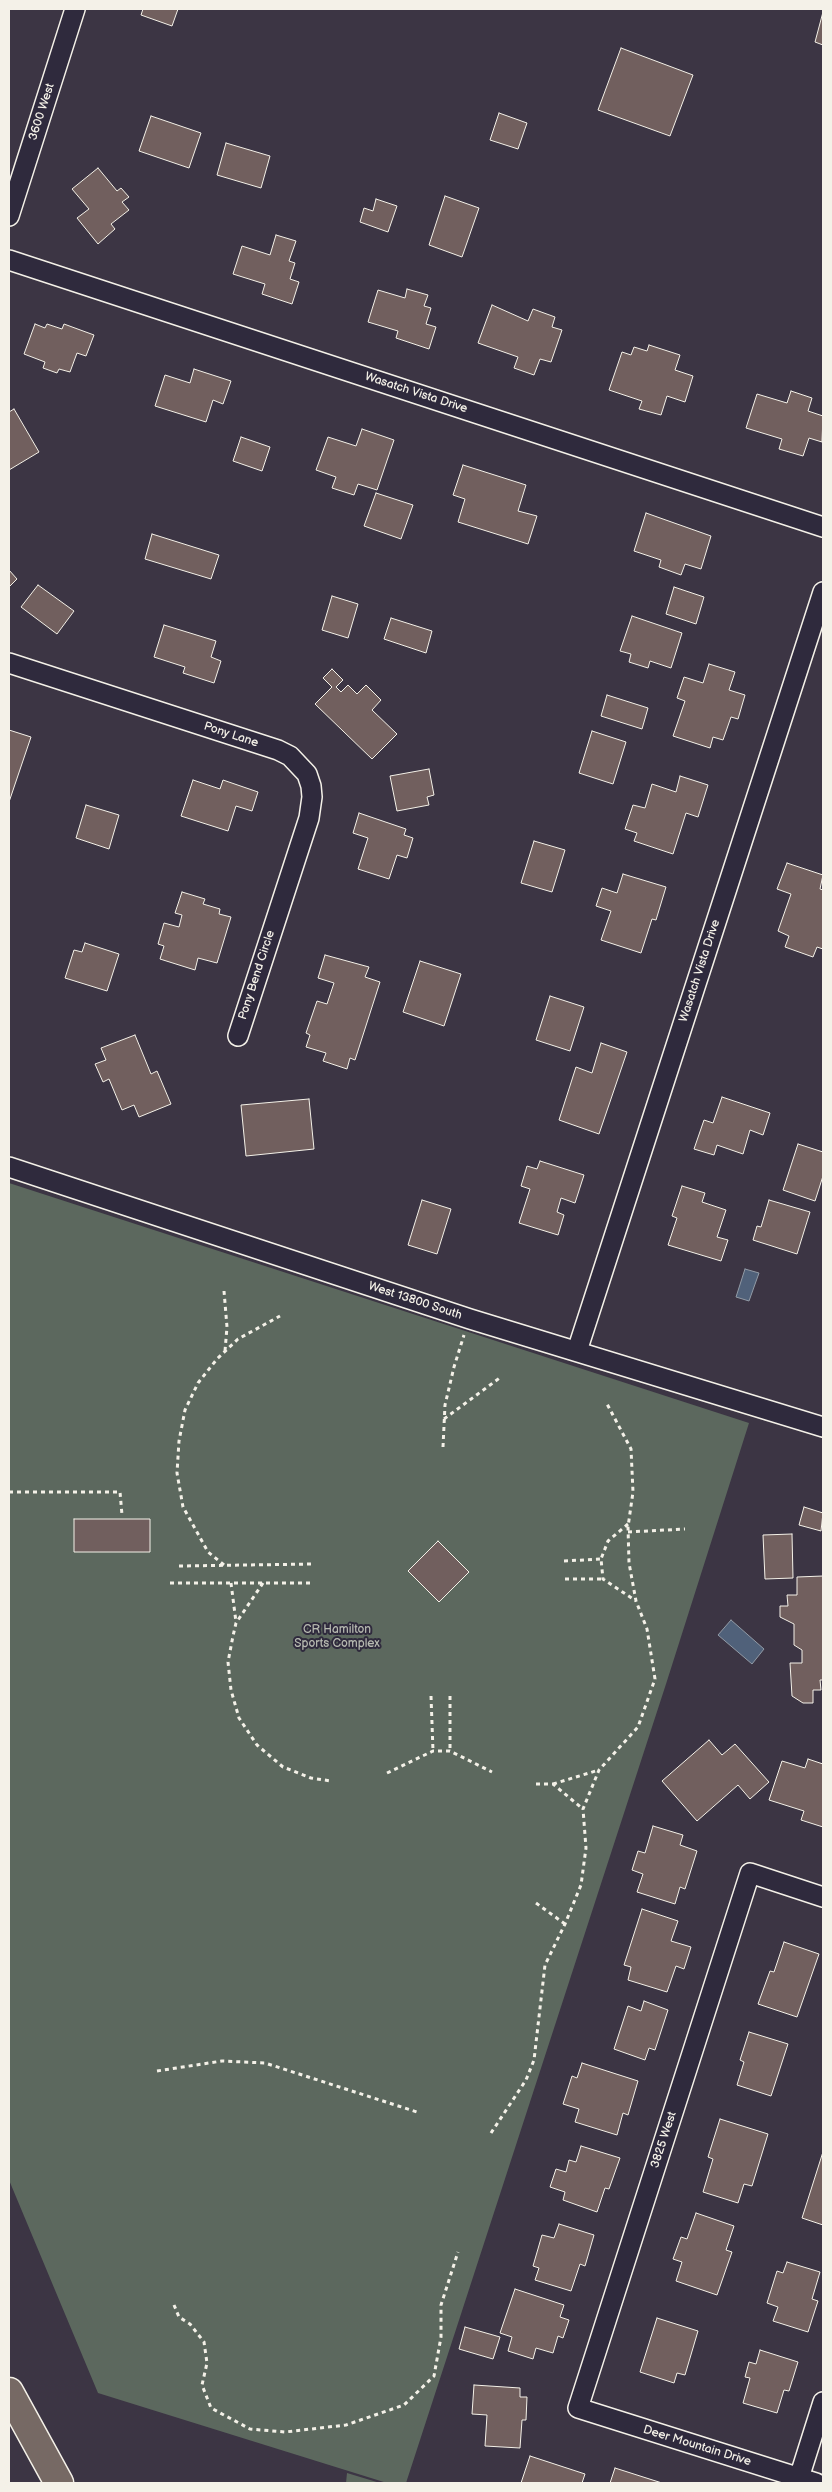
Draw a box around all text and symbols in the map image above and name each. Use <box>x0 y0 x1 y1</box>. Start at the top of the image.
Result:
street label: 3600 West <box>26 82 58 142</box>
street label: Wasatch Vista Drive <box>363 370 469 416</box>
street label: Pony Lane <box>202 719 260 751</box>
street label: Wasatch Vista Drive <box>677 918 723 1024</box>
street label: Pony Bend Circle <box>236 929 278 1021</box>
street label: West 13800 South <box>366 1279 464 1323</box>
park label: CR Hamilton Sports Complex <box>294 1623 380 1651</box>
street label: 3825 West <box>648 2110 680 2170</box>
street label: Deer Mountain Drive <box>641 2423 753 2469</box>

